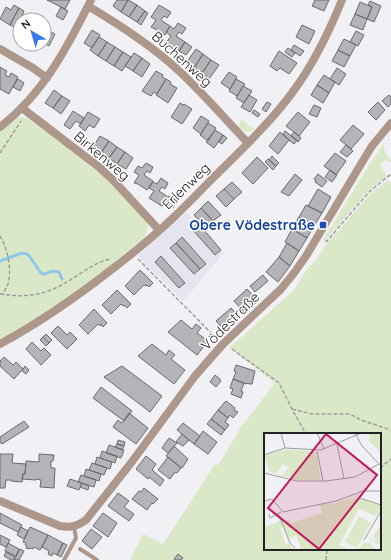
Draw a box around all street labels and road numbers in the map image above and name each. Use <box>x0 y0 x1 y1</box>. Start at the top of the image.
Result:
street label: Buchenweg <box>148 27 216 91</box>
street label: Birkenweg <box>70 127 134 185</box>
street label: Erlenweg <box>158 159 214 213</box>
street label: Vödestraße <box>197 288 263 354</box>

